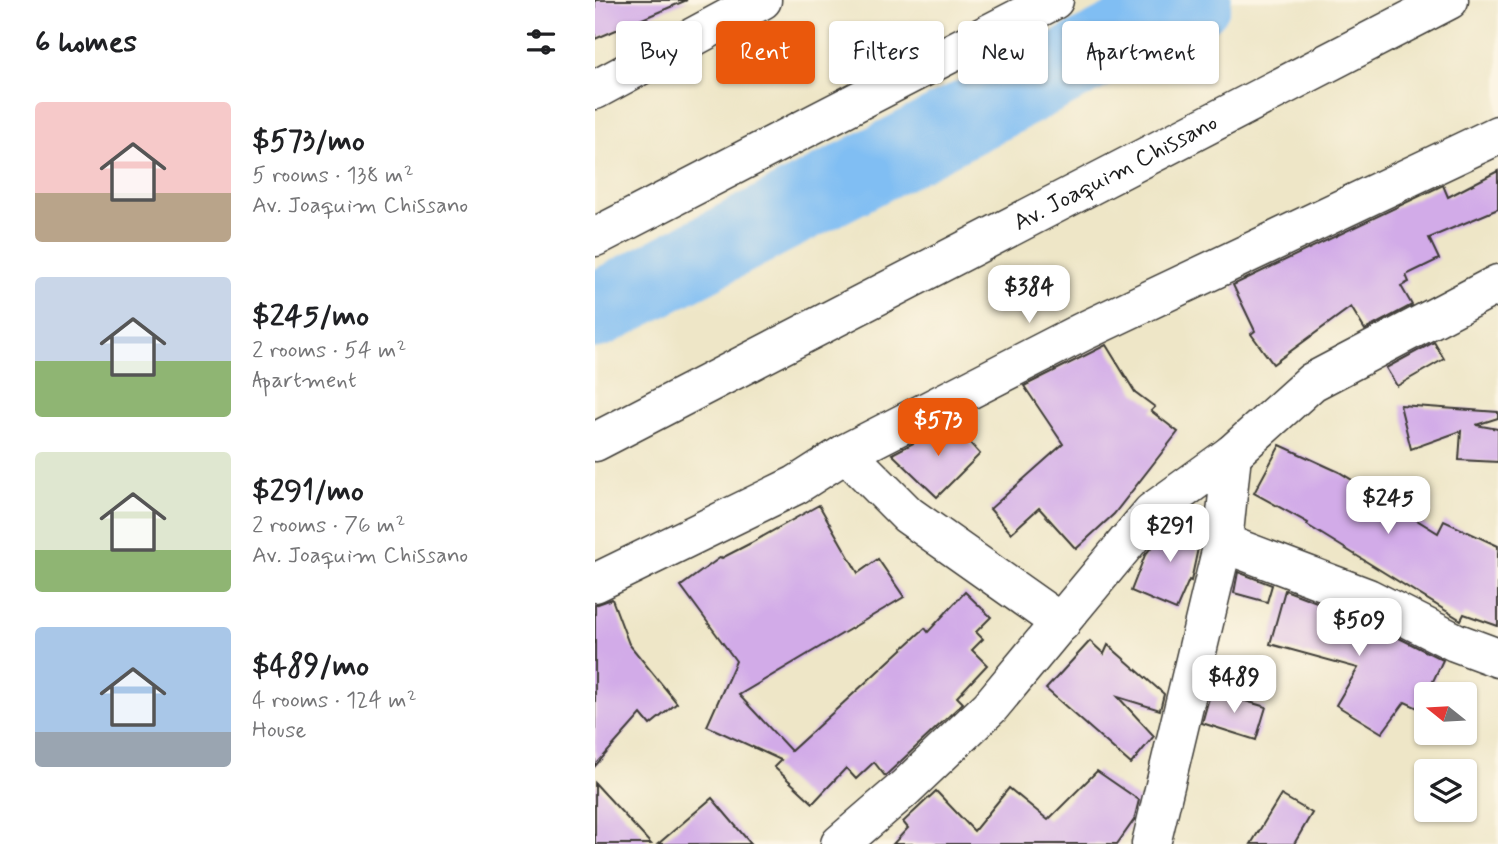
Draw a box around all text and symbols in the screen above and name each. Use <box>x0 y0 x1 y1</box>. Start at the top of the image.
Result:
chip: Buy <box>616 21 702 84</box>
chip: Rent <box>716 21 815 84</box>
chip: Filters <box>829 21 944 84</box>
chip: New <box>958 21 1048 84</box>
chip: Apartment <box>1062 21 1219 84</box>
text: 6 homes <box>35 23 137 62</box>
icon: filters <box>522 23 560 61</box>
street label: Av. Joaquim Chissano <box>1008 107 1223 238</box>
text: $573/mo <box>252 122 365 161</box>
icon: home <box>91 130 175 214</box>
text: 5 rooms · 138 m² <box>252 161 414 191</box>
text: Av. Joaquim Chissano <box>252 191 468 221</box>
pin: $384 <box>988 266 1070 325</box>
text: $384 <box>1004 273 1054 303</box>
text: $245/mo <box>252 297 369 336</box>
icon: home <box>91 305 175 389</box>
text: 2 rooms · 54 m² <box>252 336 406 366</box>
text: Apartment <box>252 366 357 396</box>
pin: $573 <box>897 398 979 458</box>
text: $573 <box>914 406 962 436</box>
text: $291/mo <box>252 472 364 511</box>
pin: $245 <box>1347 476 1429 536</box>
icon: home <box>91 480 175 564</box>
text: $245 <box>1362 484 1414 514</box>
pin: $291 <box>1129 504 1211 564</box>
text: 2 rooms · 76 m² <box>252 511 405 541</box>
text: $291 <box>1146 512 1194 542</box>
text: Av. Joaquim Chissano <box>252 541 468 571</box>
pin: $509 <box>1318 598 1400 658</box>
text: $509 <box>1333 606 1385 636</box>
text: $489/mo <box>252 647 369 686</box>
icon: home <box>91 655 175 739</box>
pin: $489 <box>1193 656 1275 715</box>
text: $489 <box>1208 663 1260 693</box>
north arrow <box>1414 682 1477 746</box>
map controls <box>1414 682 1477 822</box>
text: 4 rooms · 124 m² <box>252 686 417 716</box>
text: House <box>252 716 306 746</box>
button: layers <box>1414 759 1477 822</box>

